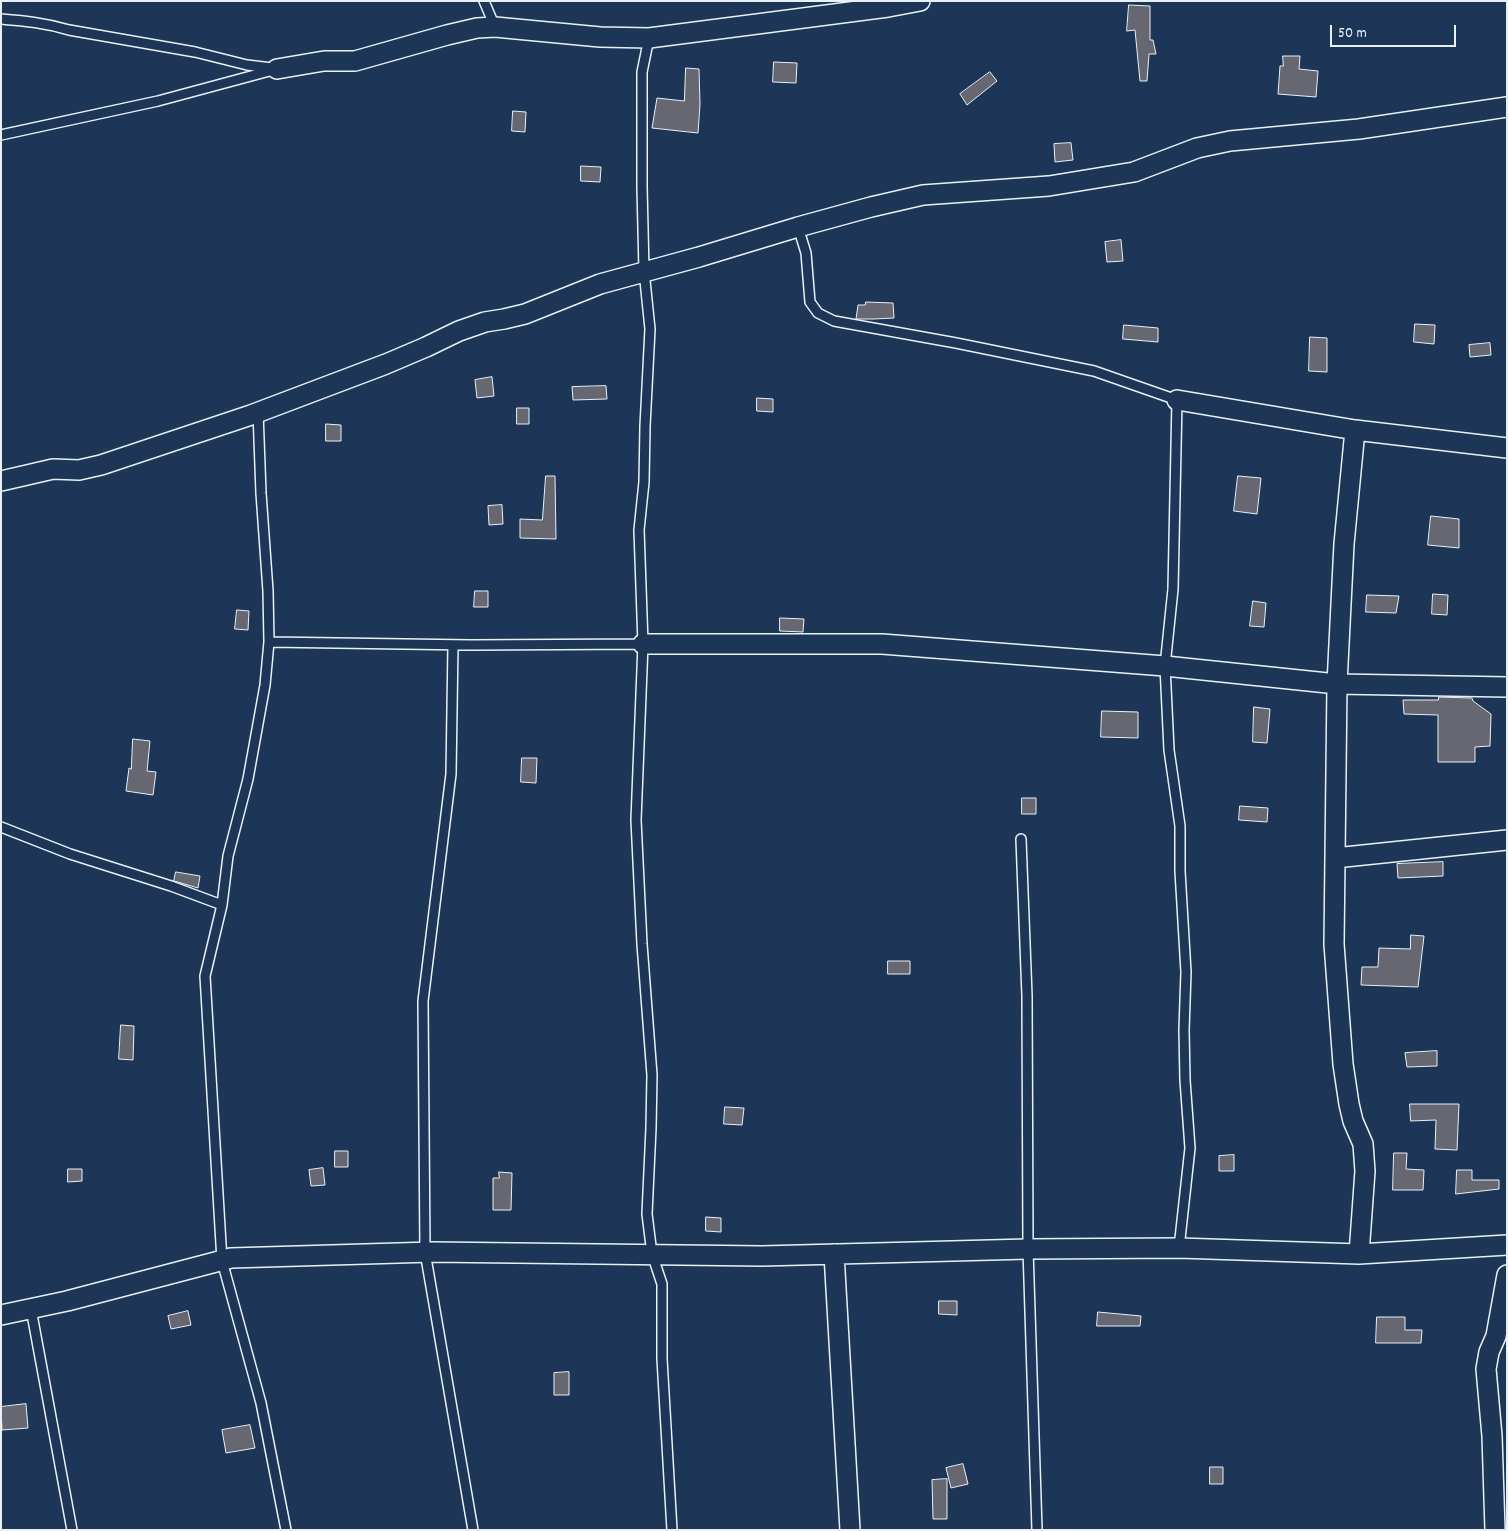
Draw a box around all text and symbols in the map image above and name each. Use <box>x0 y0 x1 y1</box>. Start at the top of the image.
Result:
scale bar <box>1333 15 1459 47</box>
text: 50 m <box>1338 23 1367 45</box>

